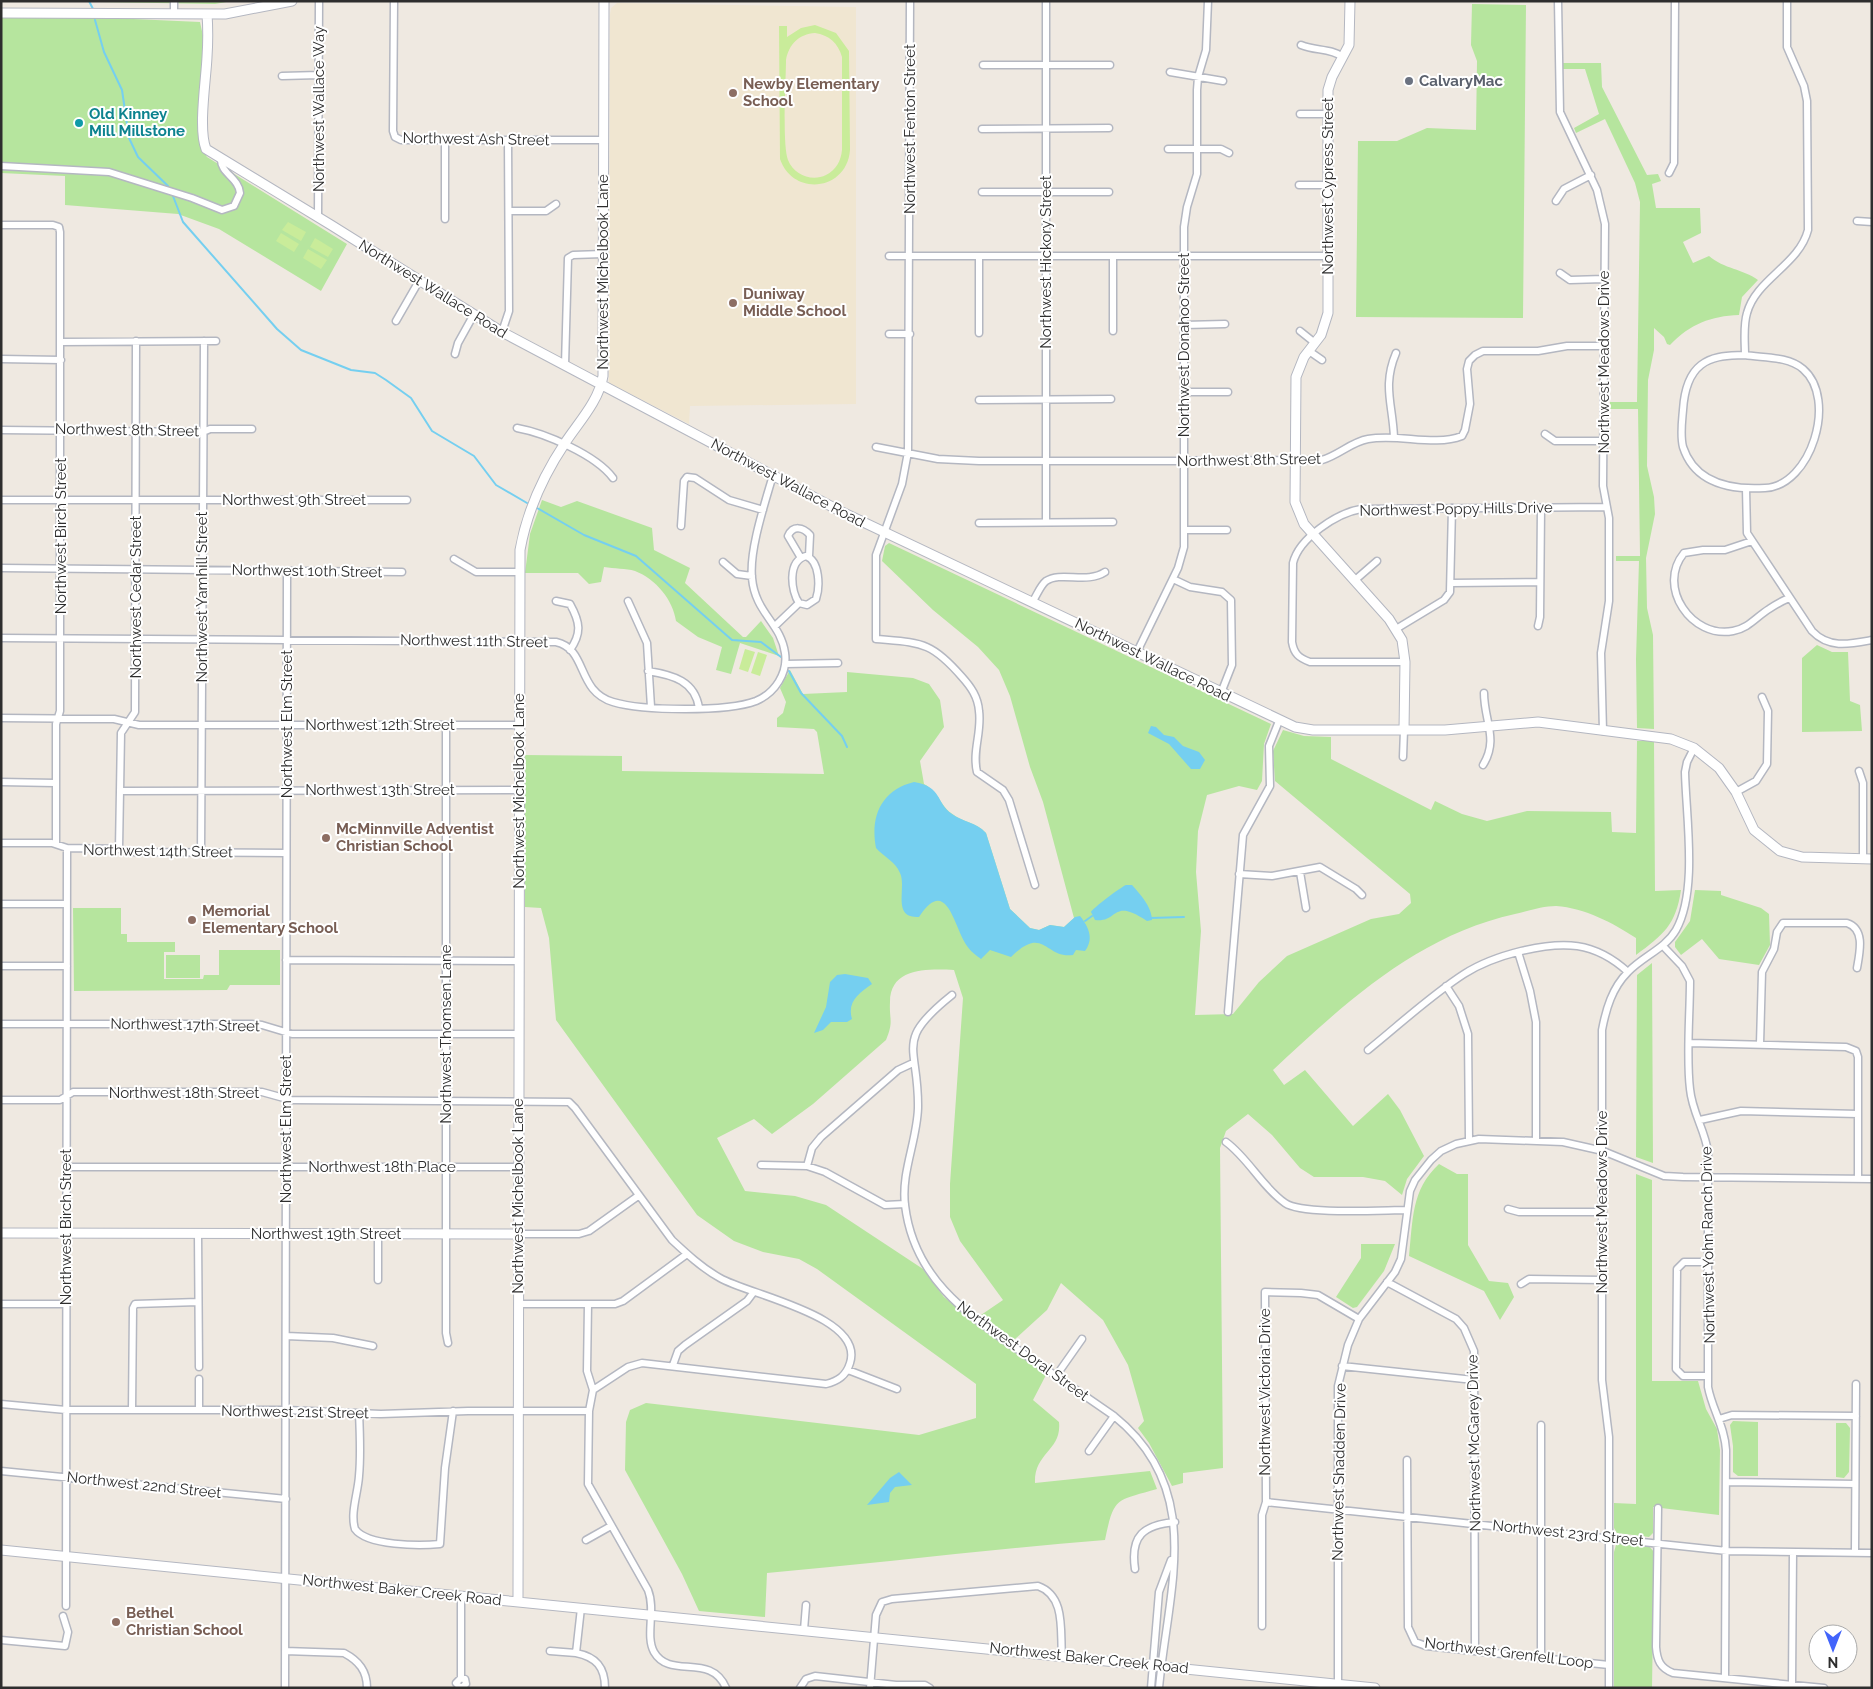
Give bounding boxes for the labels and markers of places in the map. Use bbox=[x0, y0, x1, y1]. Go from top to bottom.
place label: CalvaryMac bbox=[1419, 72, 1503, 90]
place label: Newby Elementary School bbox=[743, 75, 880, 110]
marker: CalvaryMac bbox=[1403, 75, 1415, 87]
marker: Newby Elementary School bbox=[727, 87, 739, 99]
place label: Old Kinney Mill Millstone bbox=[89, 105, 185, 140]
marker: Old Kinney Mill Millstone bbox=[73, 117, 85, 129]
place label: Duniway Middle School bbox=[743, 285, 846, 320]
marker: Duniway Middle School bbox=[727, 297, 739, 309]
place label: McMinnville Adventist Christian School bbox=[336, 820, 494, 855]
marker: McMinnville Adventist Christian School bbox=[320, 832, 332, 844]
place label: Memorial Elementary School bbox=[202, 902, 338, 937]
marker: Memorial Elementary School bbox=[186, 914, 198, 926]
place label: Bethel Christian School bbox=[126, 1604, 243, 1639]
marker: Bethel Christian School bbox=[110, 1616, 122, 1628]

